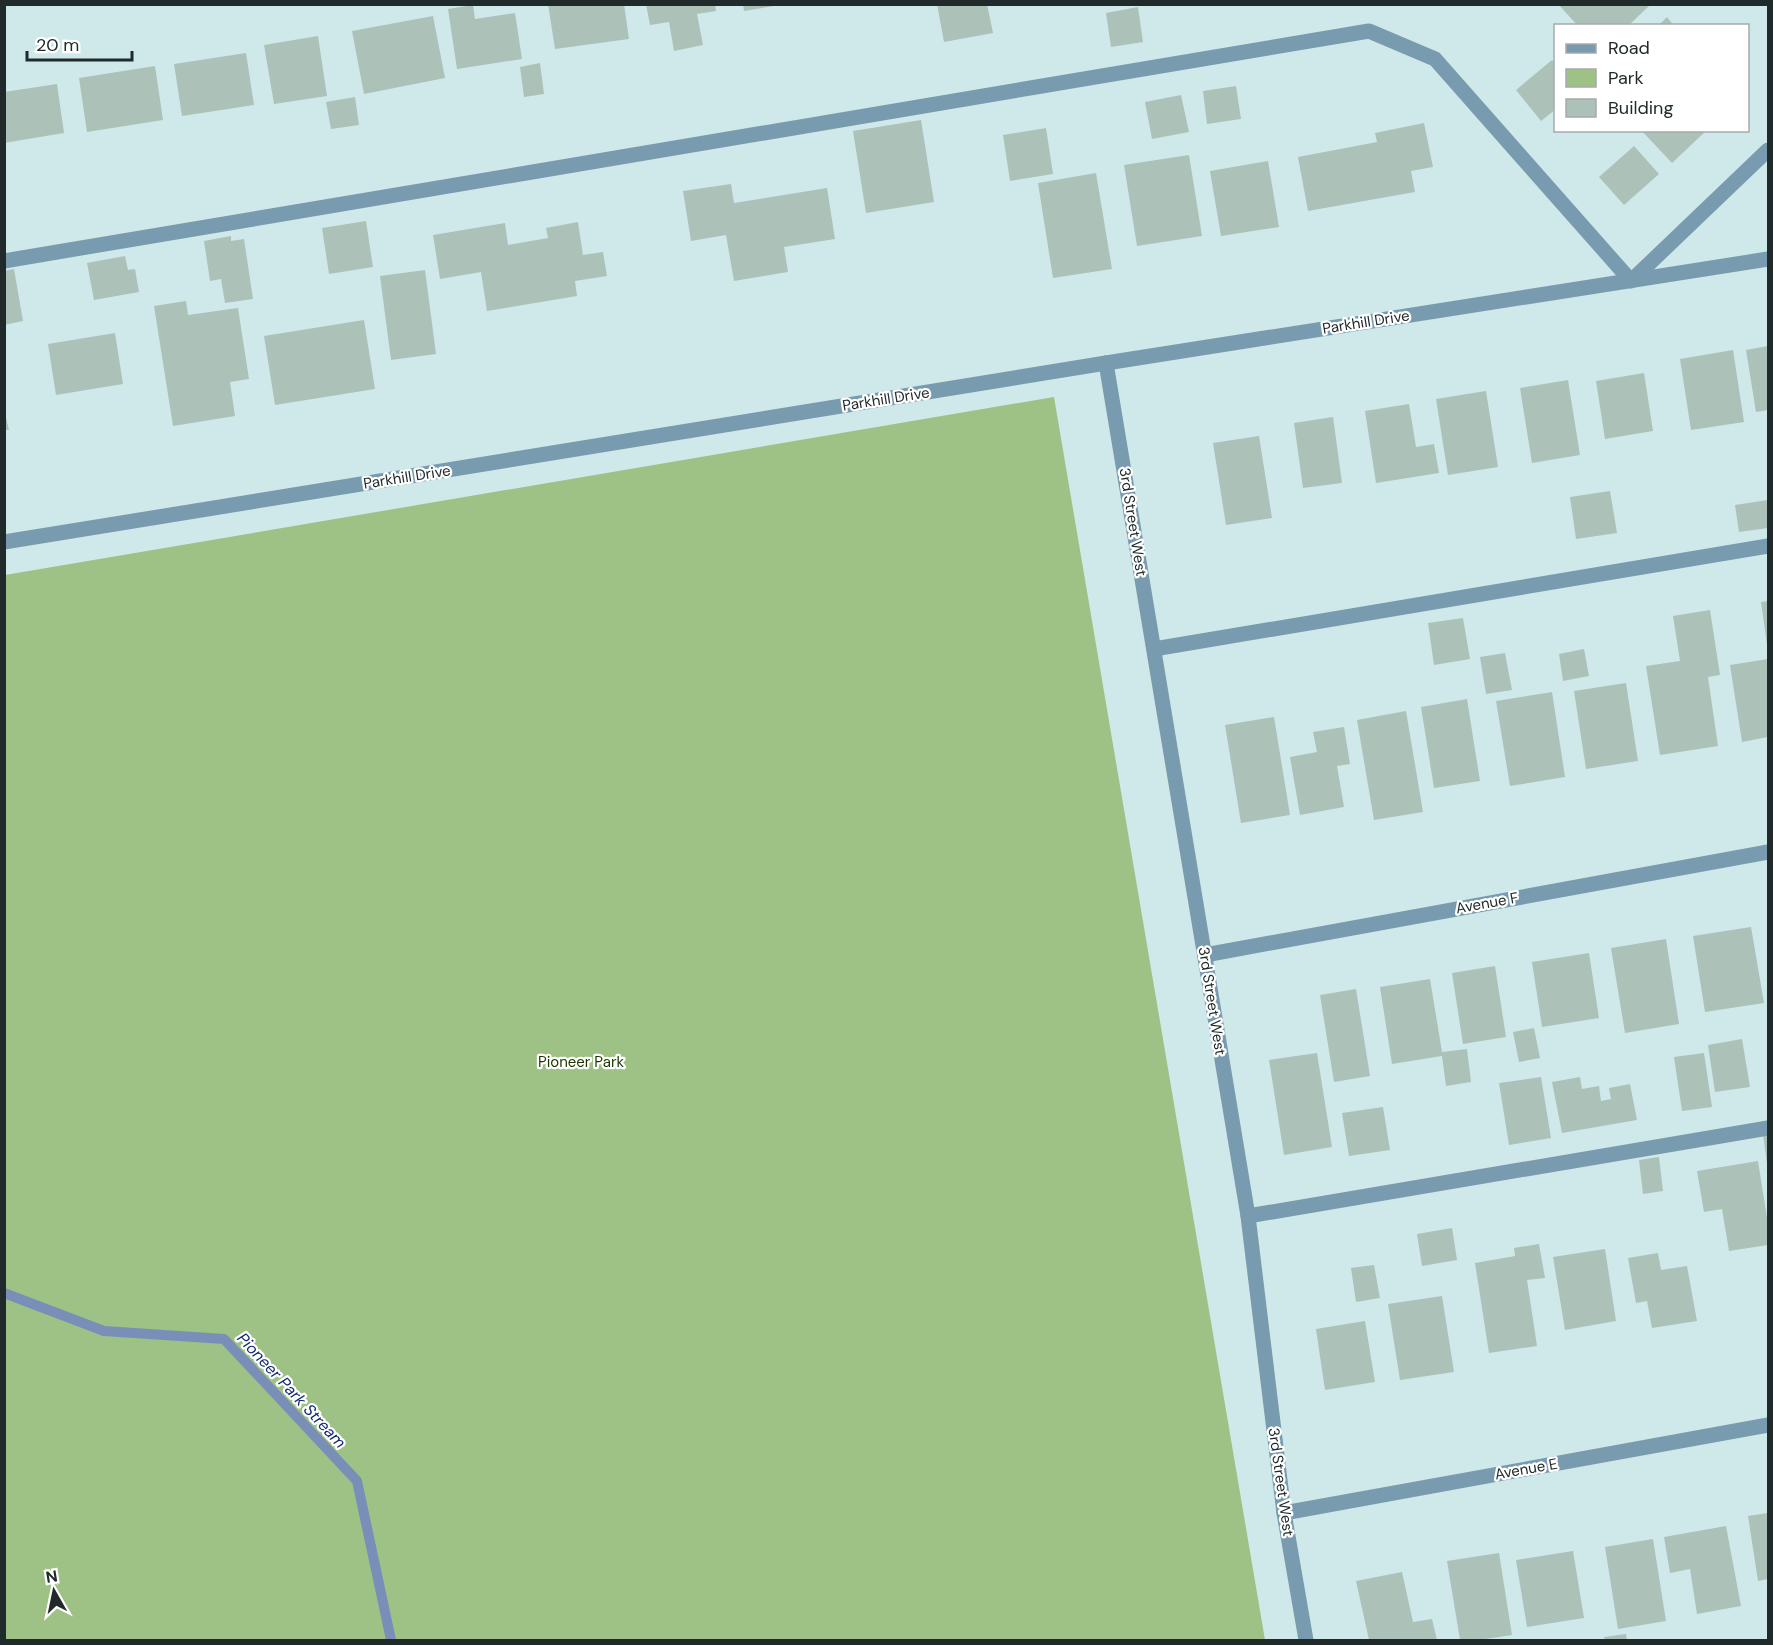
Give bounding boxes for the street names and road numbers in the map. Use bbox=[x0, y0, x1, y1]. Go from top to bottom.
street label: Parkhill Drive bbox=[1321, 305, 1411, 339]
street label: Parkhill Drive bbox=[841, 382, 931, 416]
street label: Parkhill Drive bbox=[362, 460, 452, 494]
street label: 3rd Street West bbox=[1115, 466, 1151, 578]
street label: Avenue F bbox=[1454, 888, 1520, 918]
street label: 3rd Street West bbox=[1194, 945, 1230, 1057]
street label: 3rd Street West bbox=[1263, 1426, 1299, 1538]
street label: Avenue E bbox=[1493, 1454, 1559, 1484]

